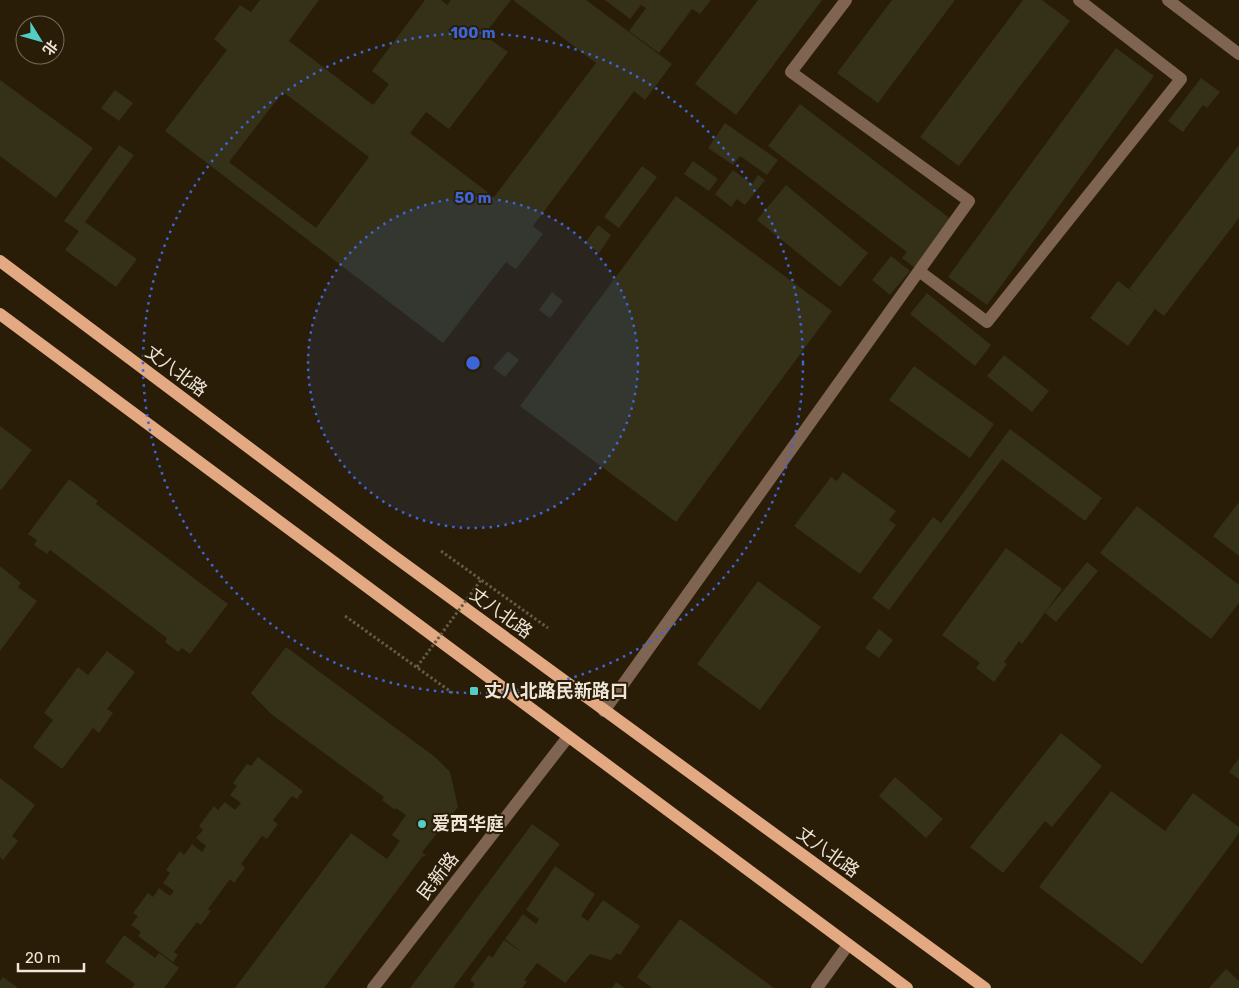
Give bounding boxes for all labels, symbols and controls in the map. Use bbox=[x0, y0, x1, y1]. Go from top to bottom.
north arrow bbox=[15, 15, 65, 65]
text: 100 m bbox=[451, 24, 495, 42]
text: 北 bbox=[39, 37, 61, 58]
text: 50 m bbox=[455, 189, 491, 207]
street label: 丈八北路 bbox=[141, 341, 211, 401]
centre of rings bbox=[464, 354, 482, 372]
street label: 丈八北路 bbox=[465, 583, 537, 643]
place label: 丈八北路民新路口 bbox=[484, 680, 628, 702]
marker: 丈八北路民新路口 bbox=[468, 685, 480, 697]
place label: 爱西华庭 bbox=[432, 813, 504, 835]
marker: 爱西华庭 bbox=[416, 818, 428, 830]
street label: 丈八北路 bbox=[792, 822, 864, 882]
street label: 民新路 bbox=[413, 848, 463, 904]
scale bar bbox=[18, 940, 84, 972]
text: 20 m bbox=[25, 949, 60, 967]

